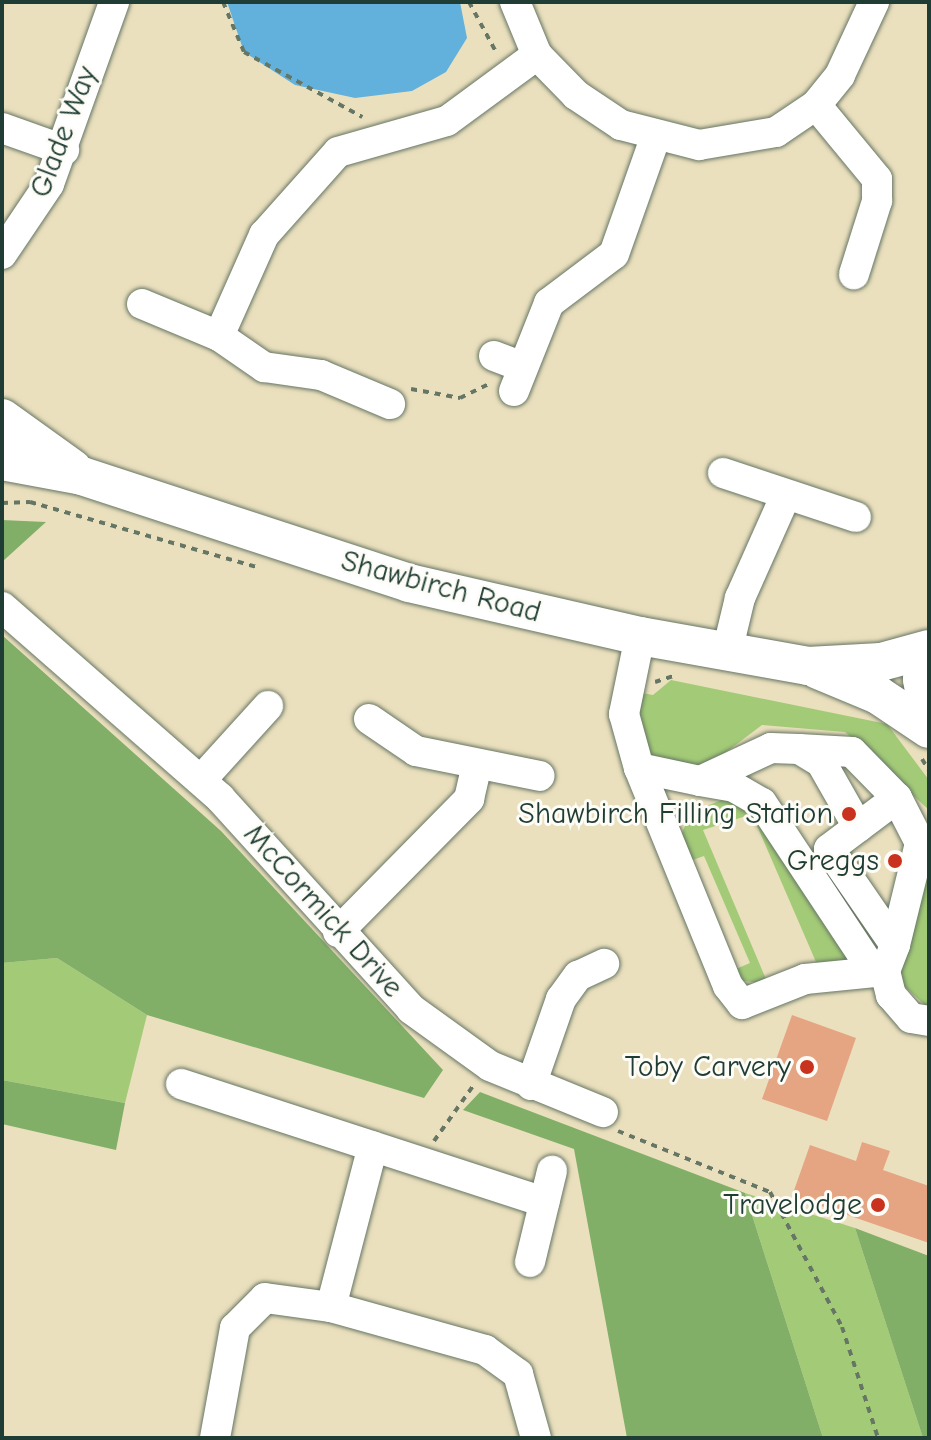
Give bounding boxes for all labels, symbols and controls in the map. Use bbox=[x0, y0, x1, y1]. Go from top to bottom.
street label: Glade Way bbox=[23, 61, 105, 203]
street label: Shawbirch Road bbox=[337, 543, 545, 631]
place label: Shawbirch Filling Station bbox=[518, 796, 833, 832]
marker: Shawbirch Filling Station bbox=[840, 805, 858, 823]
street label: McCormick Drive bbox=[236, 817, 410, 1005]
place label: Greggs bbox=[787, 843, 879, 879]
marker: Greggs bbox=[886, 852, 904, 870]
place label: Toby Carvery bbox=[625, 1049, 791, 1085]
marker: Toby Carvery bbox=[798, 1058, 816, 1076]
place label: Travelodge bbox=[723, 1187, 862, 1223]
marker: Travelodge bbox=[869, 1196, 887, 1214]

